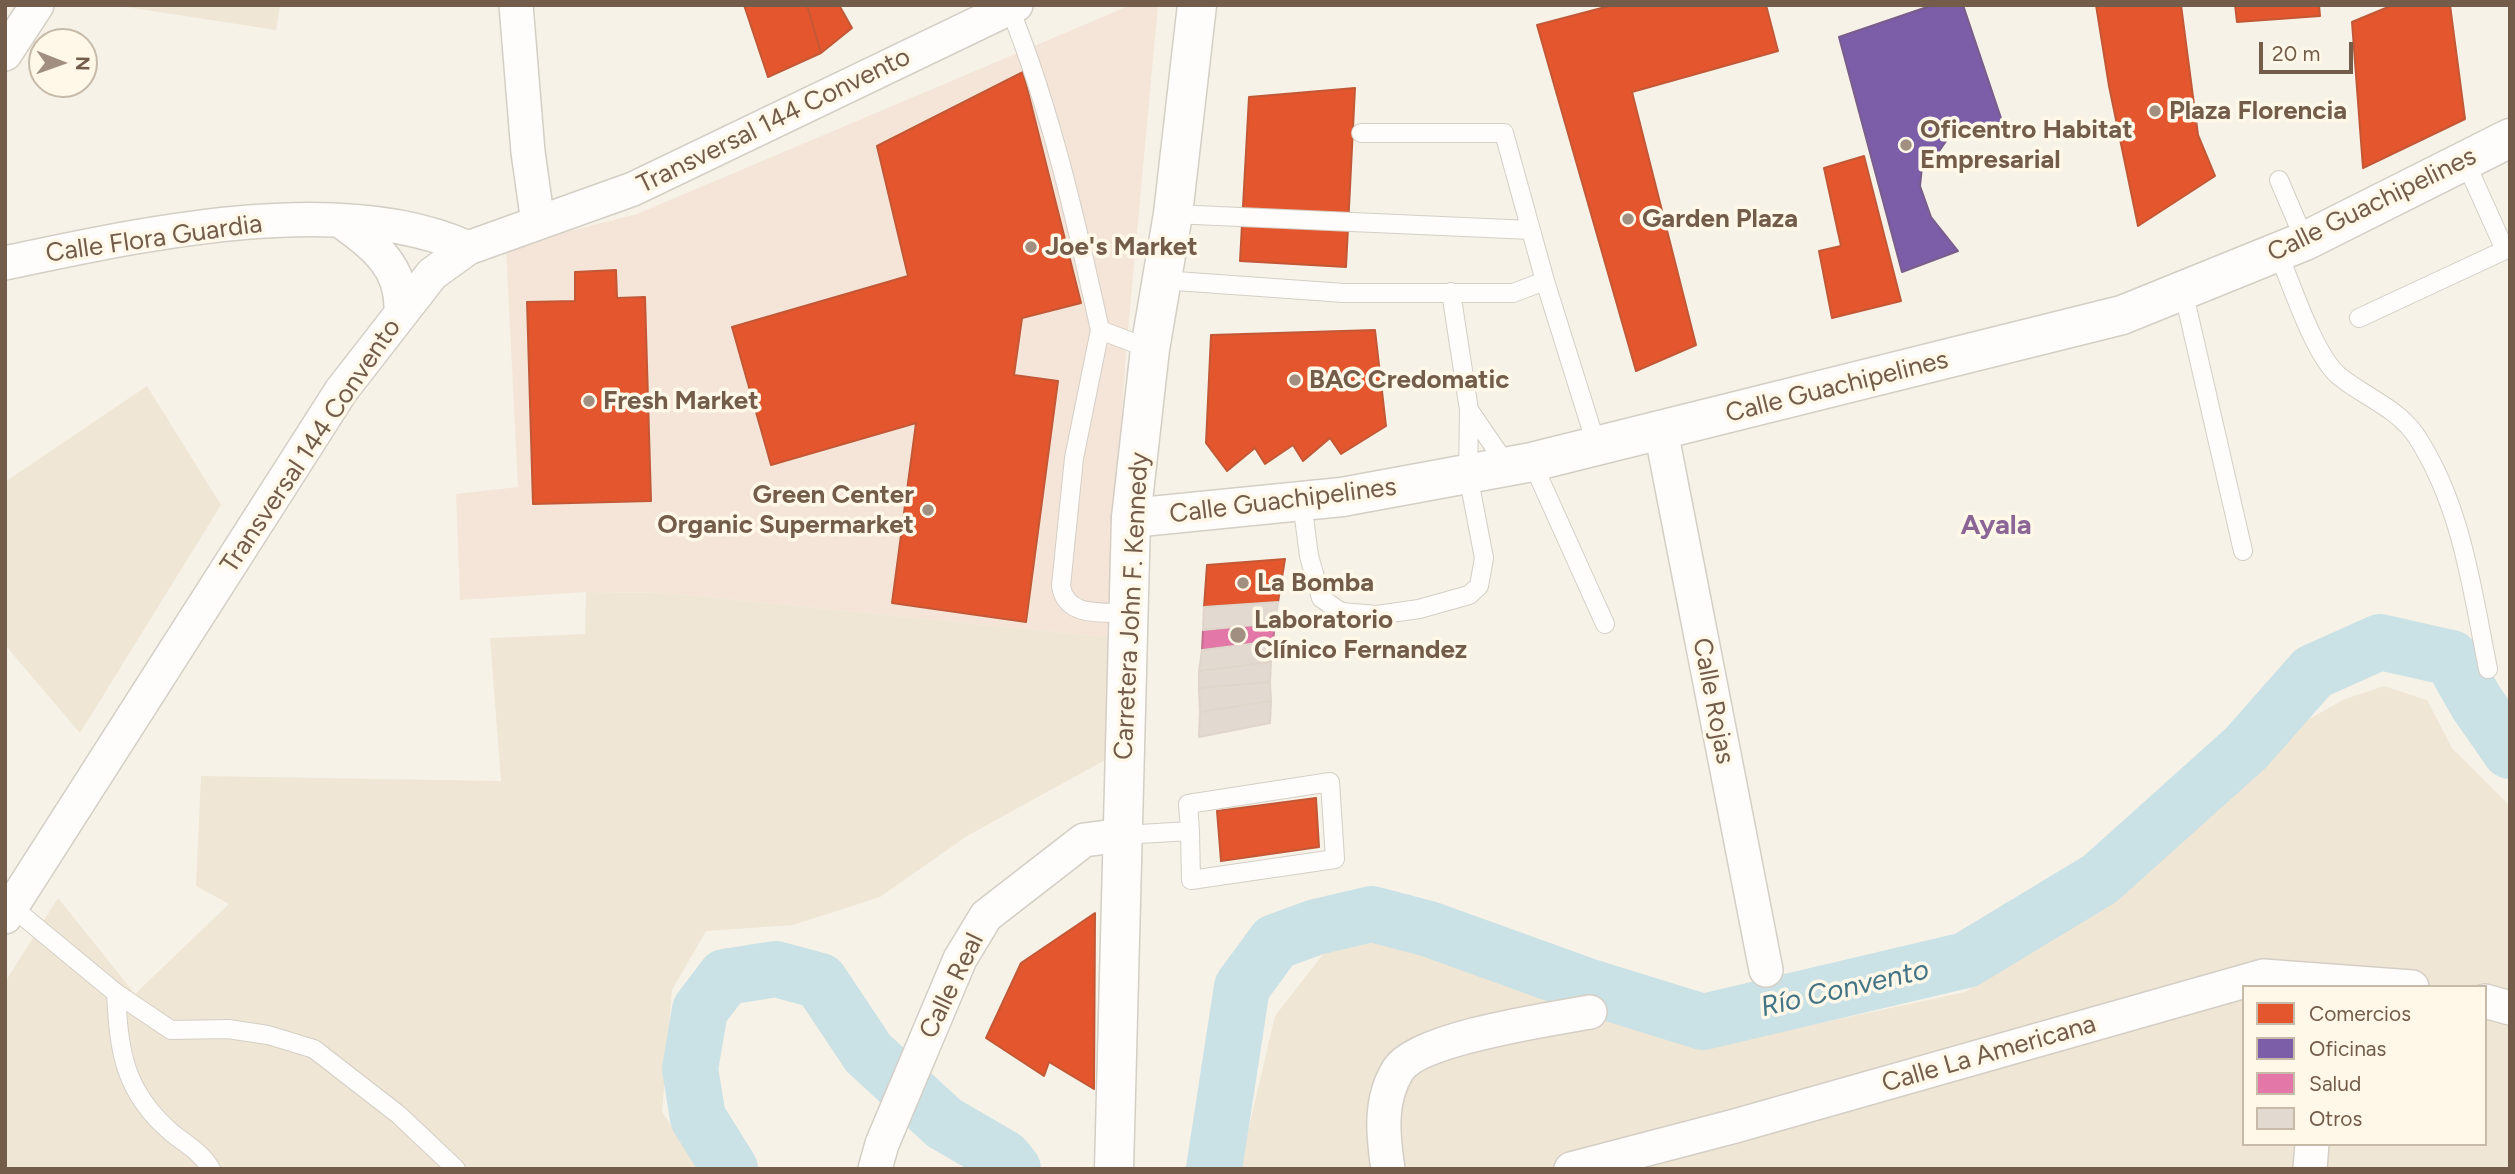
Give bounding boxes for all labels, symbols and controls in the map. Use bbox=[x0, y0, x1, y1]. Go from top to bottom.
north arrow bbox=[28, 28, 98, 98]
scale bar bbox=[2263, 28, 2358, 72]
street label: Transversal 144 Convento bbox=[632, 41, 916, 201]
text: 20 m bbox=[2272, 41, 2320, 66]
text: N bbox=[71, 56, 94, 71]
place label: Plaza Florencia bbox=[2169, 95, 2347, 127]
marker: Plaza Florencia bbox=[2147, 103, 2163, 119]
place label: Oficentro Habitat Empresarial bbox=[1920, 114, 2133, 176]
marker: Oficentro Habitat Empresarial bbox=[1898, 137, 1914, 153]
street label: Calle Guachipelines bbox=[2263, 141, 2481, 269]
place label: Garden Plaza bbox=[1642, 203, 1798, 235]
street label: Calle Flora Guardia bbox=[44, 208, 264, 270]
marker: Garden Plaza bbox=[1620, 211, 1636, 227]
place label: Joe's Market bbox=[1045, 231, 1198, 263]
marker: Joe's Market bbox=[1023, 239, 1039, 255]
street label: Transversal 144 Convento bbox=[214, 313, 408, 579]
street label: Calle Guachipelines bbox=[1722, 344, 1952, 430]
place label: BAC Credomatic bbox=[1309, 364, 1510, 396]
marker: BAC Credomatic bbox=[1287, 372, 1303, 388]
place label: Fresh Market bbox=[603, 385, 759, 417]
marker: Fresh Market bbox=[581, 393, 597, 409]
street label: Carretera John F. Kennedy bbox=[1108, 451, 1156, 761]
street label: Calle Guachipelines bbox=[1168, 472, 1398, 530]
place label: Green Center Organic Supermarket bbox=[657, 479, 914, 540]
marker: Green Center Organic Supermarket bbox=[920, 502, 936, 518]
district label: Ayala bbox=[1960, 509, 2032, 543]
place label: La Bomba bbox=[1257, 567, 1374, 599]
marker: La Bomba bbox=[1235, 575, 1251, 591]
place label: Laboratorio Clínico Fernandez bbox=[1254, 604, 1467, 666]
marker: Laboratorio Clínico Fernandez bbox=[1228, 625, 1248, 645]
street label: Calle Rojas bbox=[1685, 635, 1741, 767]
street label: Calle Real bbox=[913, 928, 991, 1044]
water label: Río Convento bbox=[1758, 953, 1932, 1025]
legend bbox=[2242, 985, 2487, 1146]
text: Comercios bbox=[2309, 1001, 2411, 1026]
street label: Calle La Americana bbox=[1878, 1009, 2100, 1099]
text: Oficinas bbox=[2309, 1036, 2386, 1061]
text: Salud bbox=[2309, 1071, 2361, 1096]
text: Otros bbox=[2309, 1106, 2362, 1131]

